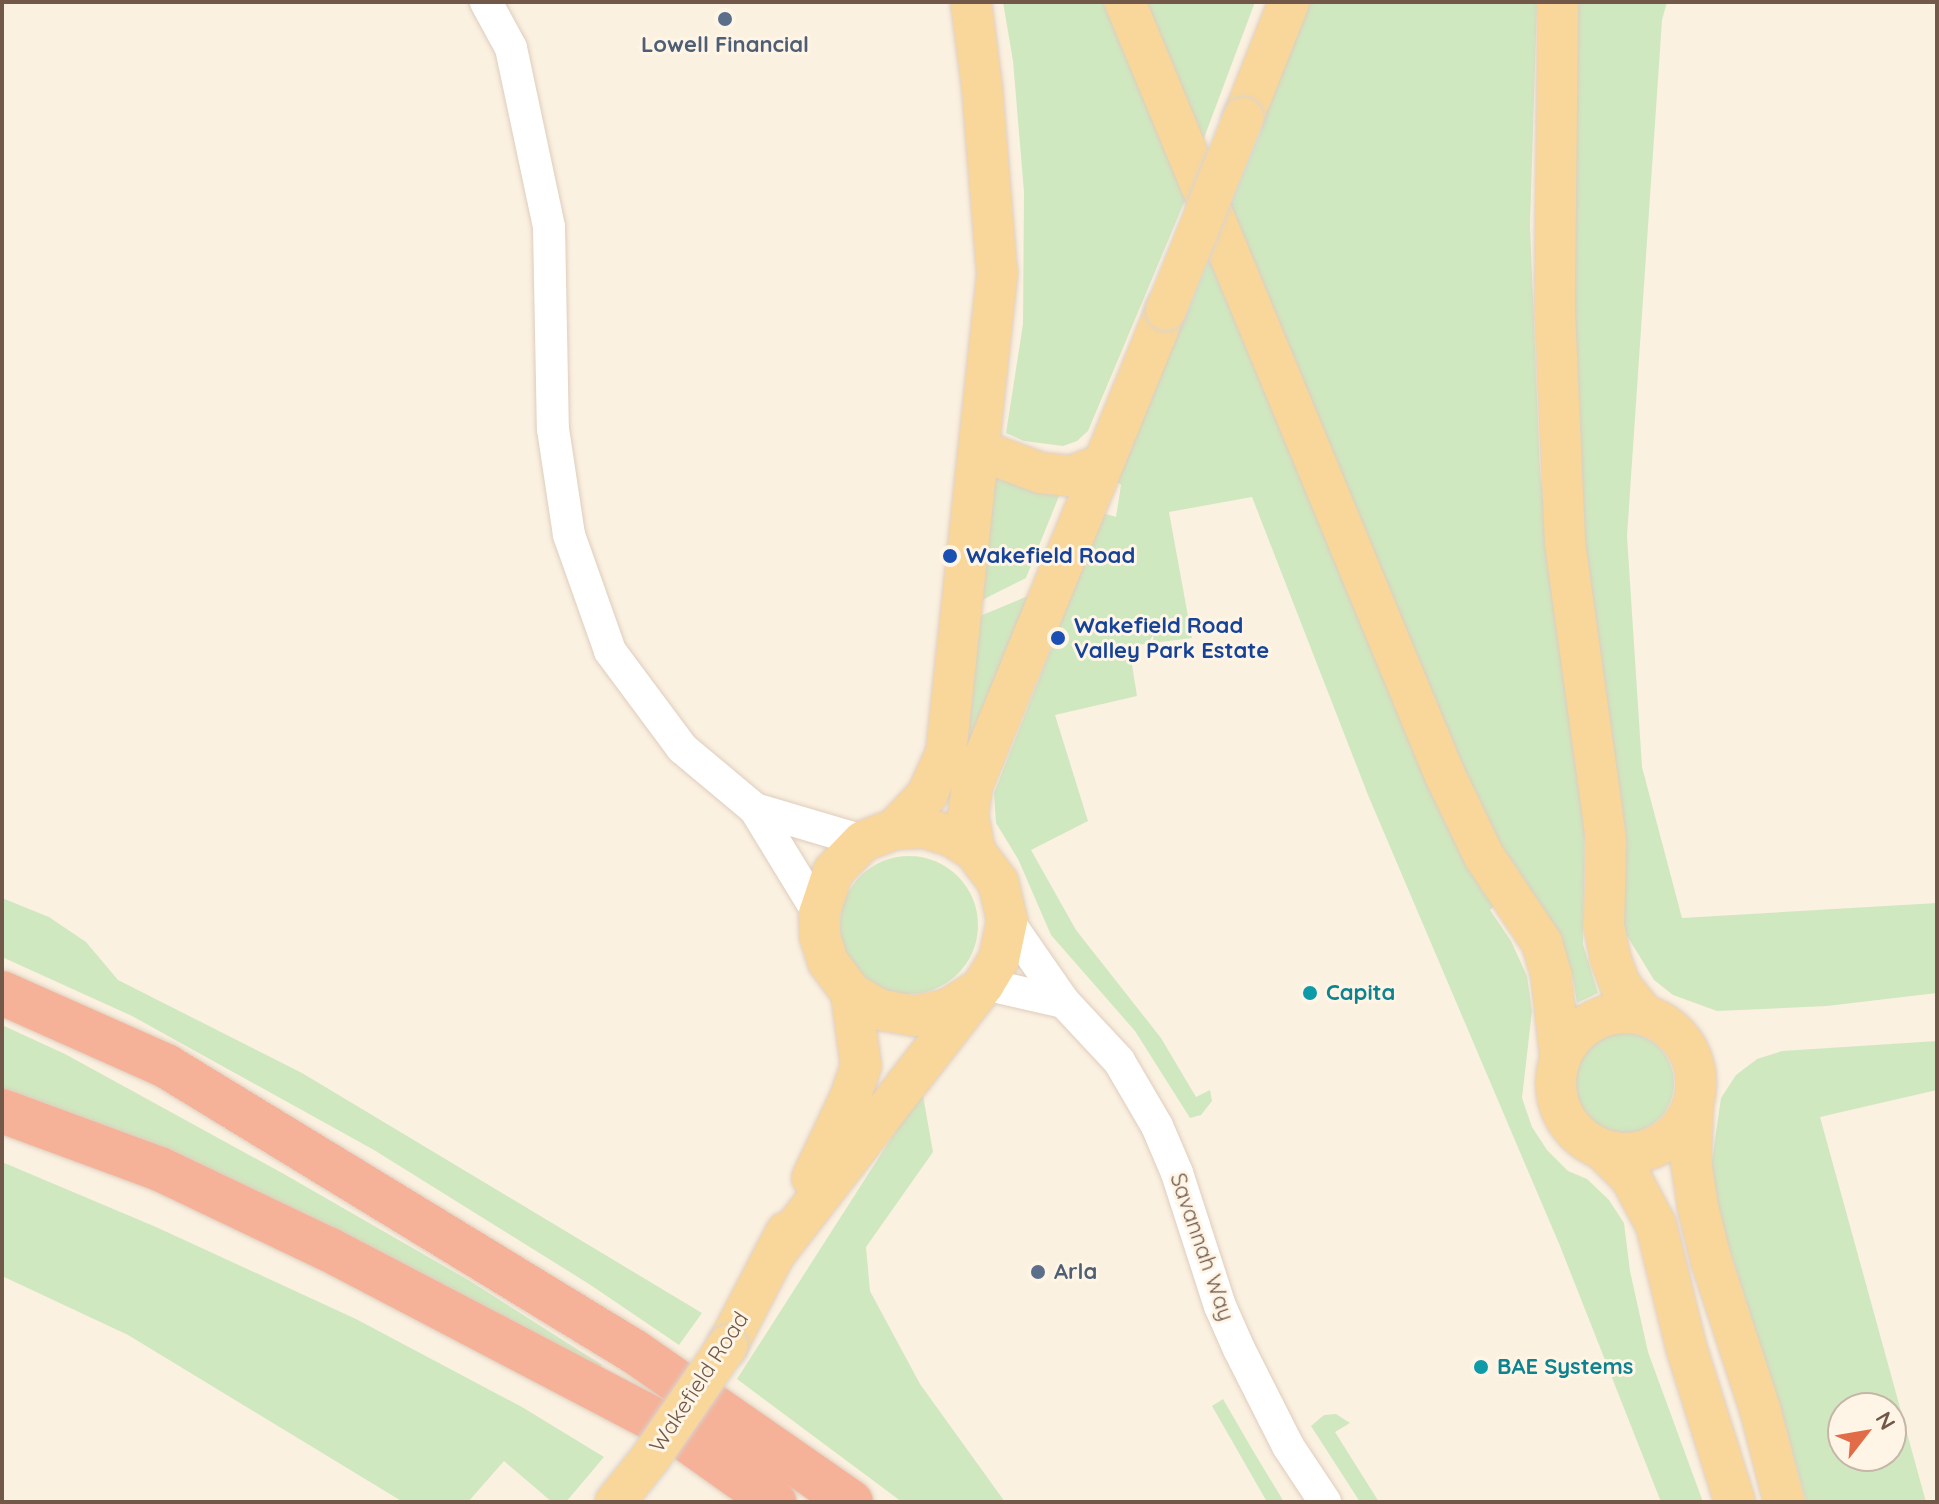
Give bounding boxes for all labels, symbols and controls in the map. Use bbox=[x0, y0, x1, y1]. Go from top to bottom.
marker: Lowell Financial bbox=[716, 10, 734, 28]
place label: Lowell Financial bbox=[641, 32, 809, 58]
place label: Wakefield Road bbox=[966, 543, 1135, 569]
marker: Wakefield Road bbox=[941, 547, 959, 565]
place label: Wakefield Road Valley Park Estate bbox=[1074, 612, 1269, 664]
marker: Wakefield Road Valley Park Estate bbox=[1049, 629, 1067, 647]
place label: Capita bbox=[1326, 980, 1395, 1006]
marker: Capita bbox=[1301, 984, 1319, 1002]
street label: Savannah Way bbox=[1164, 1170, 1240, 1324]
place label: Arla bbox=[1054, 1259, 1097, 1285]
marker: Arla bbox=[1029, 1263, 1047, 1281]
street label: Wakefield Road bbox=[644, 1307, 754, 1457]
place label: BAE Systems bbox=[1497, 1354, 1633, 1380]
marker: BAE Systems bbox=[1472, 1358, 1490, 1376]
north arrow bbox=[1827, 1392, 1907, 1472]
text: N bbox=[1870, 1407, 1902, 1435]

